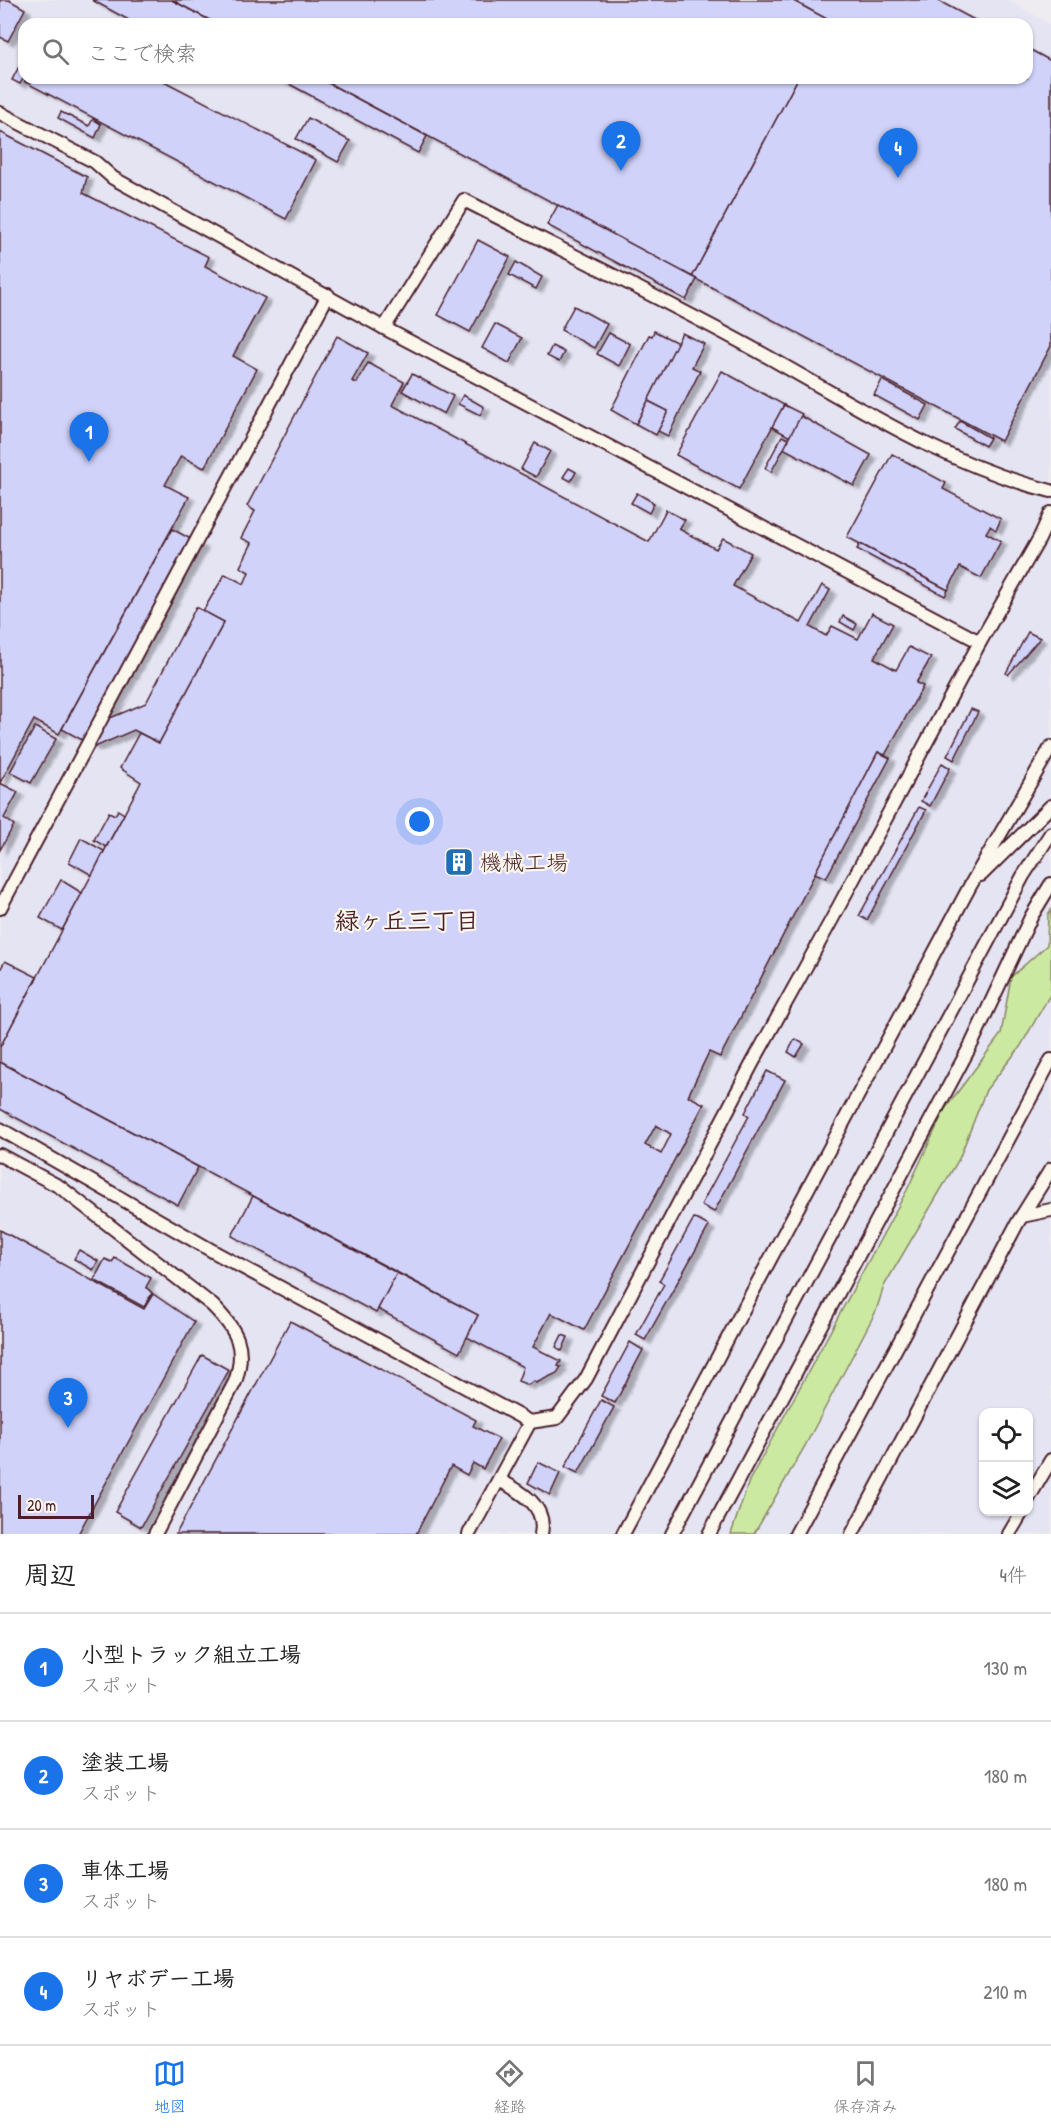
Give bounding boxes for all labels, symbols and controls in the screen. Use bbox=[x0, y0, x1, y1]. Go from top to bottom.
search box bbox=[18, 18, 1033, 84]
icon: search bbox=[39, 35, 72, 68]
text: ここで検索 bbox=[87, 38, 197, 68]
pin: 2 bbox=[602, 122, 640, 171]
pin: 4 bbox=[878, 128, 918, 178]
pin: 1 bbox=[70, 412, 109, 462]
your location bbox=[405, 807, 434, 836]
building icon: 機械工場 bbox=[443, 846, 475, 878]
place label: 機械工場 bbox=[480, 847, 568, 877]
district label: 緑ヶ丘三丁目 bbox=[335, 904, 479, 936]
pin: 3 bbox=[48, 1378, 88, 1428]
map controls bbox=[979, 1408, 1033, 1516]
button: locate bbox=[979, 1408, 1033, 1462]
button: layers bbox=[979, 1462, 1033, 1516]
scale bar bbox=[18, 1492, 94, 1520]
text: 20 m bbox=[27, 1494, 56, 1516]
text: 周辺 bbox=[24, 1557, 76, 1592]
text: 4件 bbox=[1000, 1561, 1027, 1588]
text: 小型トラック組立工場 bbox=[81, 1639, 301, 1669]
text: 1 bbox=[40, 1654, 47, 1681]
text: 130 m bbox=[984, 1654, 1027, 1681]
text: スポット bbox=[81, 1671, 161, 1698]
text: 塗装工場 bbox=[81, 1747, 169, 1777]
text: 2 bbox=[39, 1762, 48, 1789]
text: 180 m bbox=[984, 1762, 1027, 1789]
text: スポット bbox=[81, 1779, 161, 1806]
text: 車体工場 bbox=[81, 1855, 169, 1885]
text: 3 bbox=[39, 1870, 48, 1897]
text: 180 m bbox=[984, 1870, 1027, 1897]
text: スポット bbox=[81, 1887, 161, 1914]
text: リヤボデー工場 bbox=[81, 1963, 235, 1993]
text: 4 bbox=[40, 1978, 47, 2005]
text: 210 m bbox=[983, 1978, 1027, 2005]
text: スポット bbox=[81, 1995, 161, 2022]
tab: 地図 bbox=[153, 2057, 186, 2117]
tab: 経路 bbox=[493, 2057, 526, 2117]
tab: 保存済み bbox=[833, 2057, 897, 2117]

